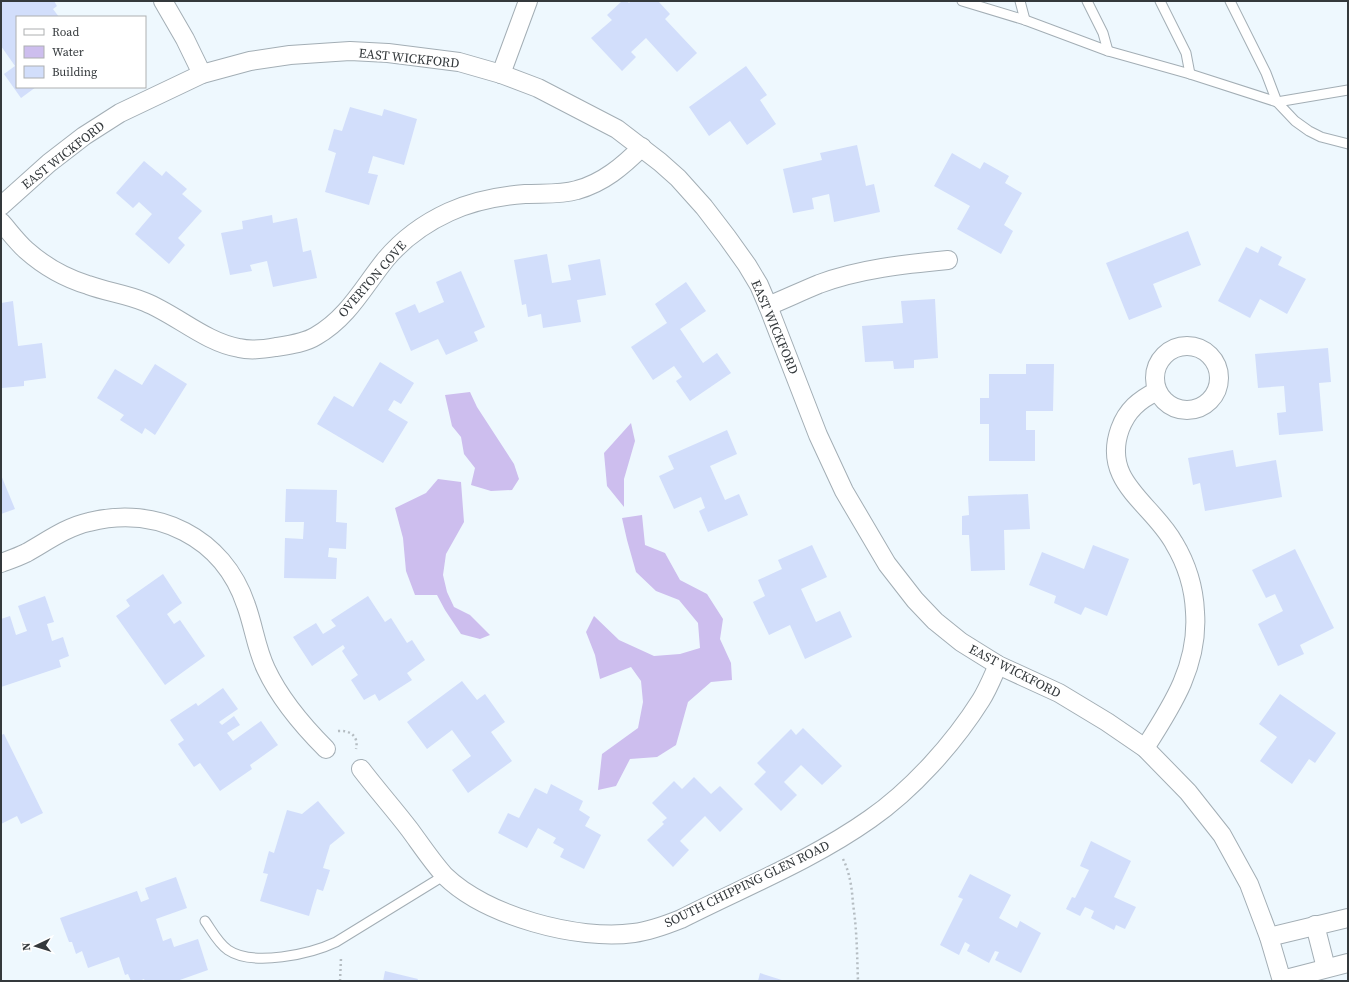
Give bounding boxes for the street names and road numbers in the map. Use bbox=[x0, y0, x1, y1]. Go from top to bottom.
street label: EAST WICKFORD bbox=[358, 44, 460, 72]
street label: EAST WICKFORD bbox=[18, 117, 108, 193]
street label: OVERTON COVE bbox=[334, 237, 410, 321]
street label: EAST WICKFORD bbox=[747, 277, 803, 377]
street label: EAST WICKFORD bbox=[966, 640, 1064, 702]
street label: SOUTH CHIPPING GLEN ROAD bbox=[662, 837, 832, 931]

